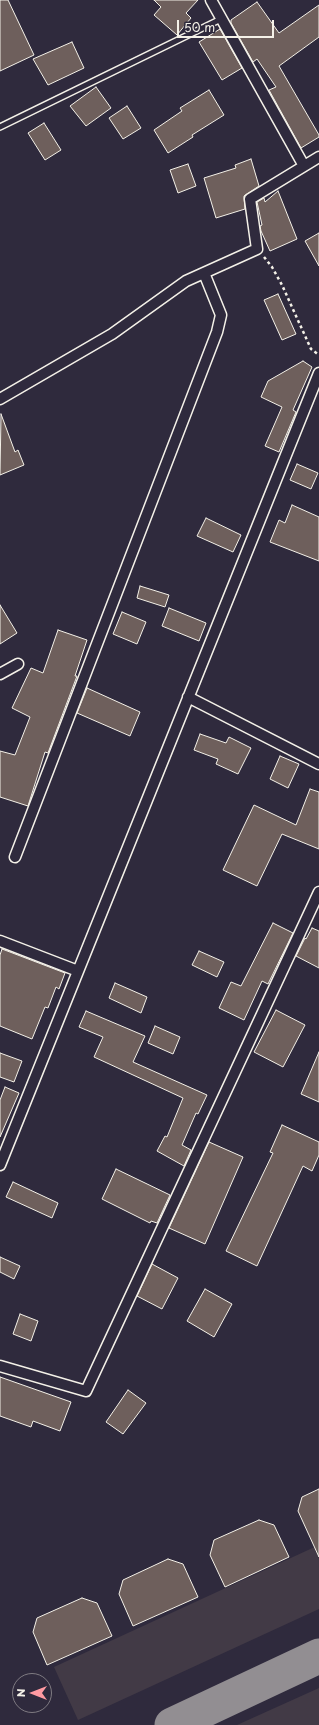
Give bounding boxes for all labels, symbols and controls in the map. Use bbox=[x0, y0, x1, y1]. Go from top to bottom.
scale bar bbox=[179, 12, 276, 38]
text: 50 m bbox=[184, 18, 215, 36]
north arrow bbox=[12, 1673, 52, 1713]
text: N bbox=[12, 1689, 29, 1697]

